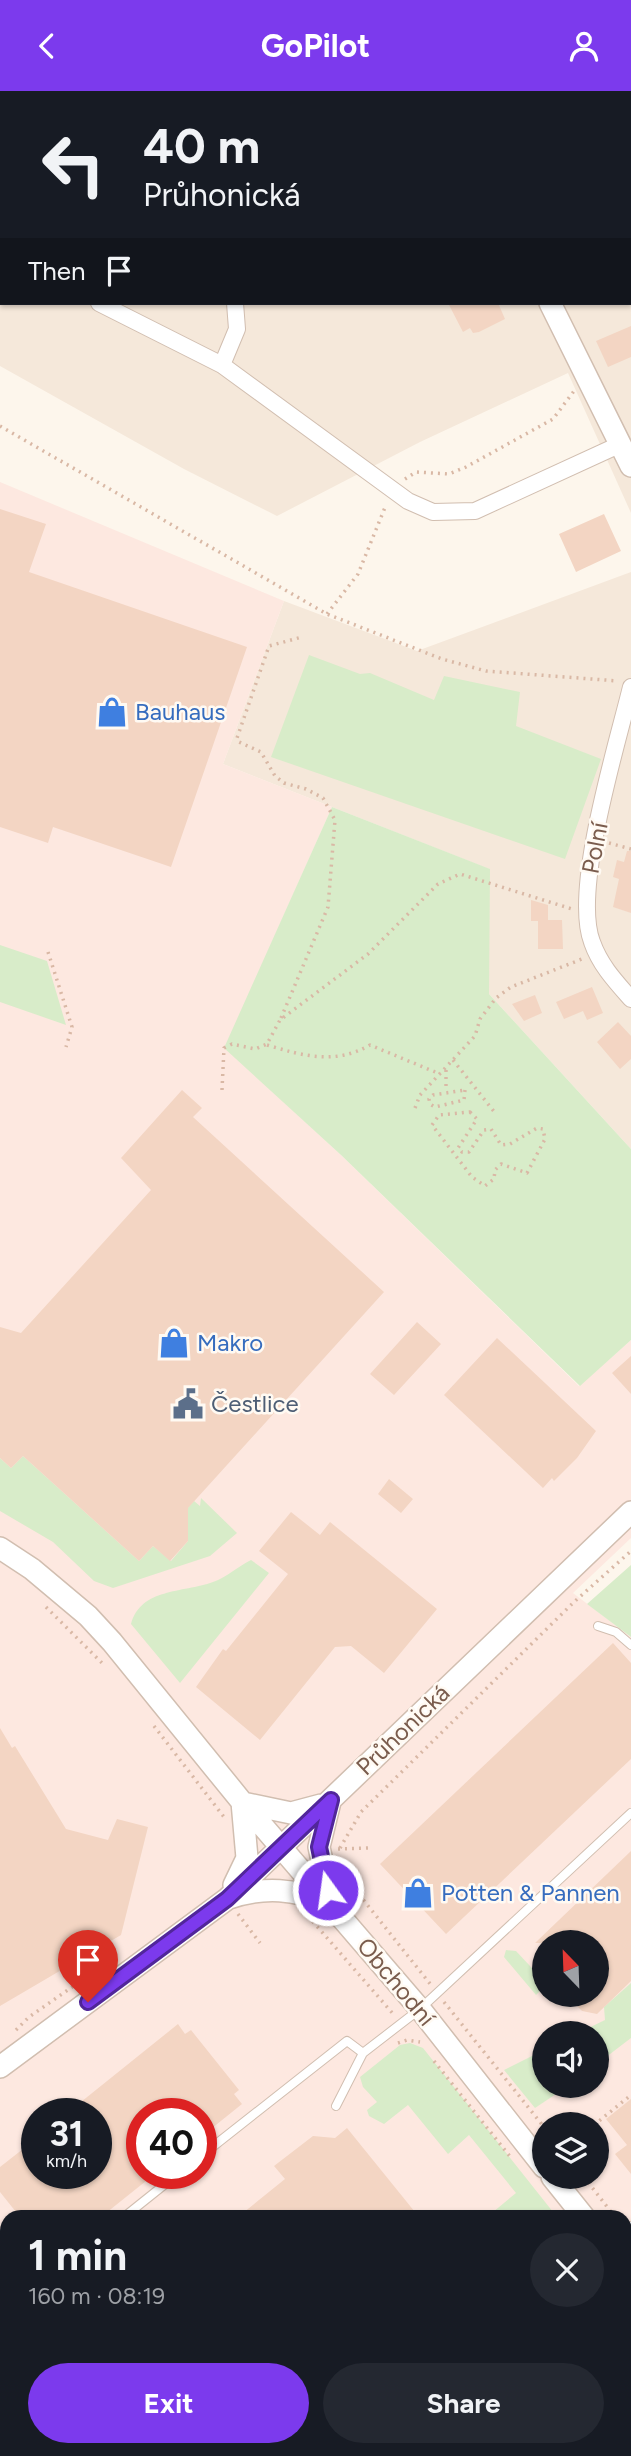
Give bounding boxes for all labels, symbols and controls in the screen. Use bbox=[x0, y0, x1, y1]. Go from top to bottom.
icon: back bbox=[28, 27, 66, 65]
text: GoPilot bbox=[261, 27, 370, 65]
icon: person bbox=[565, 27, 603, 65]
text: 40 m bbox=[143, 116, 260, 175]
icon: left bbox=[28, 119, 119, 210]
text: Průhonická bbox=[143, 176, 301, 214]
icon: arrive bbox=[100, 252, 138, 290]
text: Then bbox=[28, 255, 86, 287]
shop icon: Bauhaus bbox=[95, 695, 129, 729]
place label: Bauhaus bbox=[135, 697, 226, 726]
street label: Polní bbox=[575, 818, 614, 876]
shop icon: Makro bbox=[157, 1326, 191, 1360]
place label: Makro bbox=[197, 1328, 263, 1357]
public building icon: Čestlice bbox=[171, 1387, 205, 1421]
place label: Čestlice bbox=[211, 1389, 299, 1418]
street label: Průhonická bbox=[350, 1678, 455, 1781]
position arrow bbox=[291, 1853, 365, 1927]
shop icon: Potten & Pannen bbox=[401, 1876, 435, 1910]
place label: Potten & Pannen bbox=[441, 1878, 620, 1907]
pin bbox=[58, 1930, 118, 2002]
north arrow bbox=[532, 1930, 609, 2007]
map controls bbox=[532, 1930, 609, 2189]
street label: Obchodní bbox=[351, 1932, 442, 2033]
icon: arrive bbox=[69, 1941, 107, 1979]
button: sound bbox=[532, 2021, 609, 2098]
speed limit sign: 40 bbox=[126, 2098, 217, 2189]
button: layers bbox=[532, 2112, 609, 2189]
text: 31 bbox=[49, 2113, 84, 2155]
text: km/h bbox=[46, 2150, 87, 2172]
text: 1 min bbox=[28, 2230, 127, 2281]
button: close bbox=[530, 2233, 604, 2307]
text: 160 m · 08:19 bbox=[28, 2282, 165, 2310]
button: Exit bbox=[28, 2363, 309, 2443]
button: Share bbox=[323, 2363, 604, 2443]

